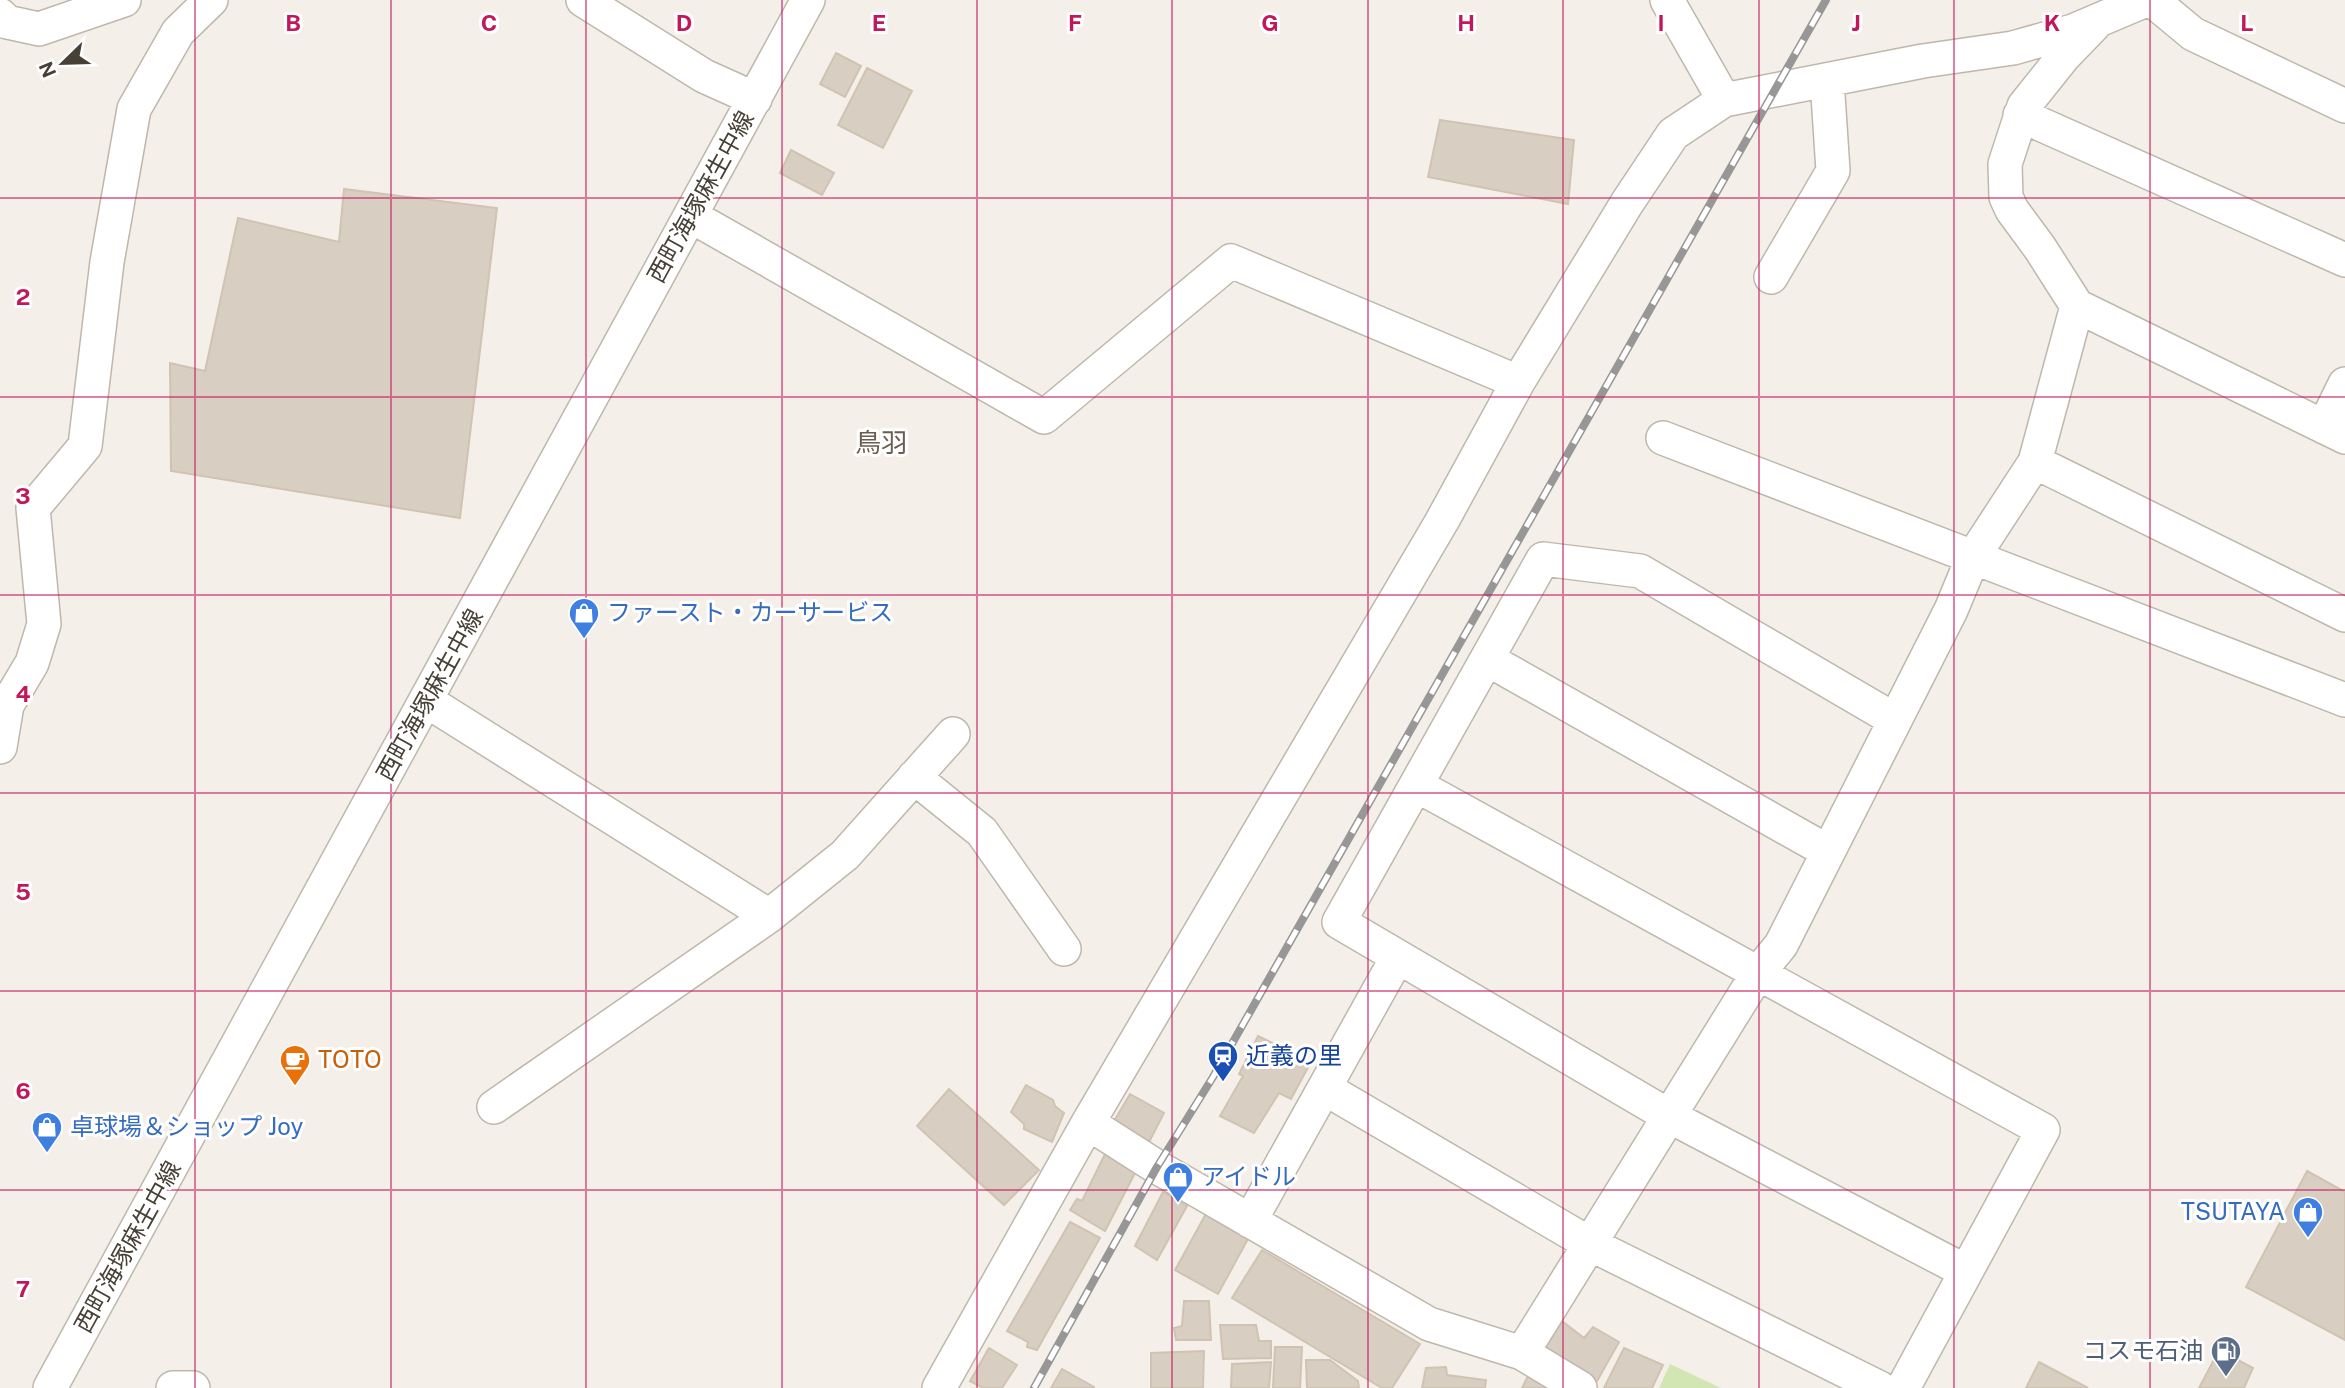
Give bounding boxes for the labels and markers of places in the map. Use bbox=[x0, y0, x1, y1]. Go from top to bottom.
shop icon: ファースト・カーサービス bbox=[567, 596, 601, 640]
place label: ファースト・カーサービス bbox=[607, 598, 893, 626]
station icon: 近義の里 bbox=[1206, 1039, 1240, 1083]
place label: 近義の里 bbox=[1246, 1041, 1342, 1069]
cafe icon: TOTO bbox=[278, 1043, 312, 1087]
place label: TOTO bbox=[318, 1045, 382, 1073]
shop icon: 卓球場＆ショップ Joy bbox=[30, 1110, 64, 1154]
place label: 卓球場＆ショップ Joy bbox=[70, 1112, 304, 1140]
shop icon: アイドル bbox=[1161, 1160, 1195, 1204]
place label: アイドル bbox=[1201, 1162, 1296, 1190]
shop icon: TSUTAYA bbox=[2291, 1195, 2325, 1239]
place label: TSUTAYA bbox=[2181, 1197, 2285, 1225]
fuel station icon: コスモ石油 bbox=[2209, 1334, 2243, 1378]
place label: コスモ石油 bbox=[2083, 1336, 2203, 1364]

